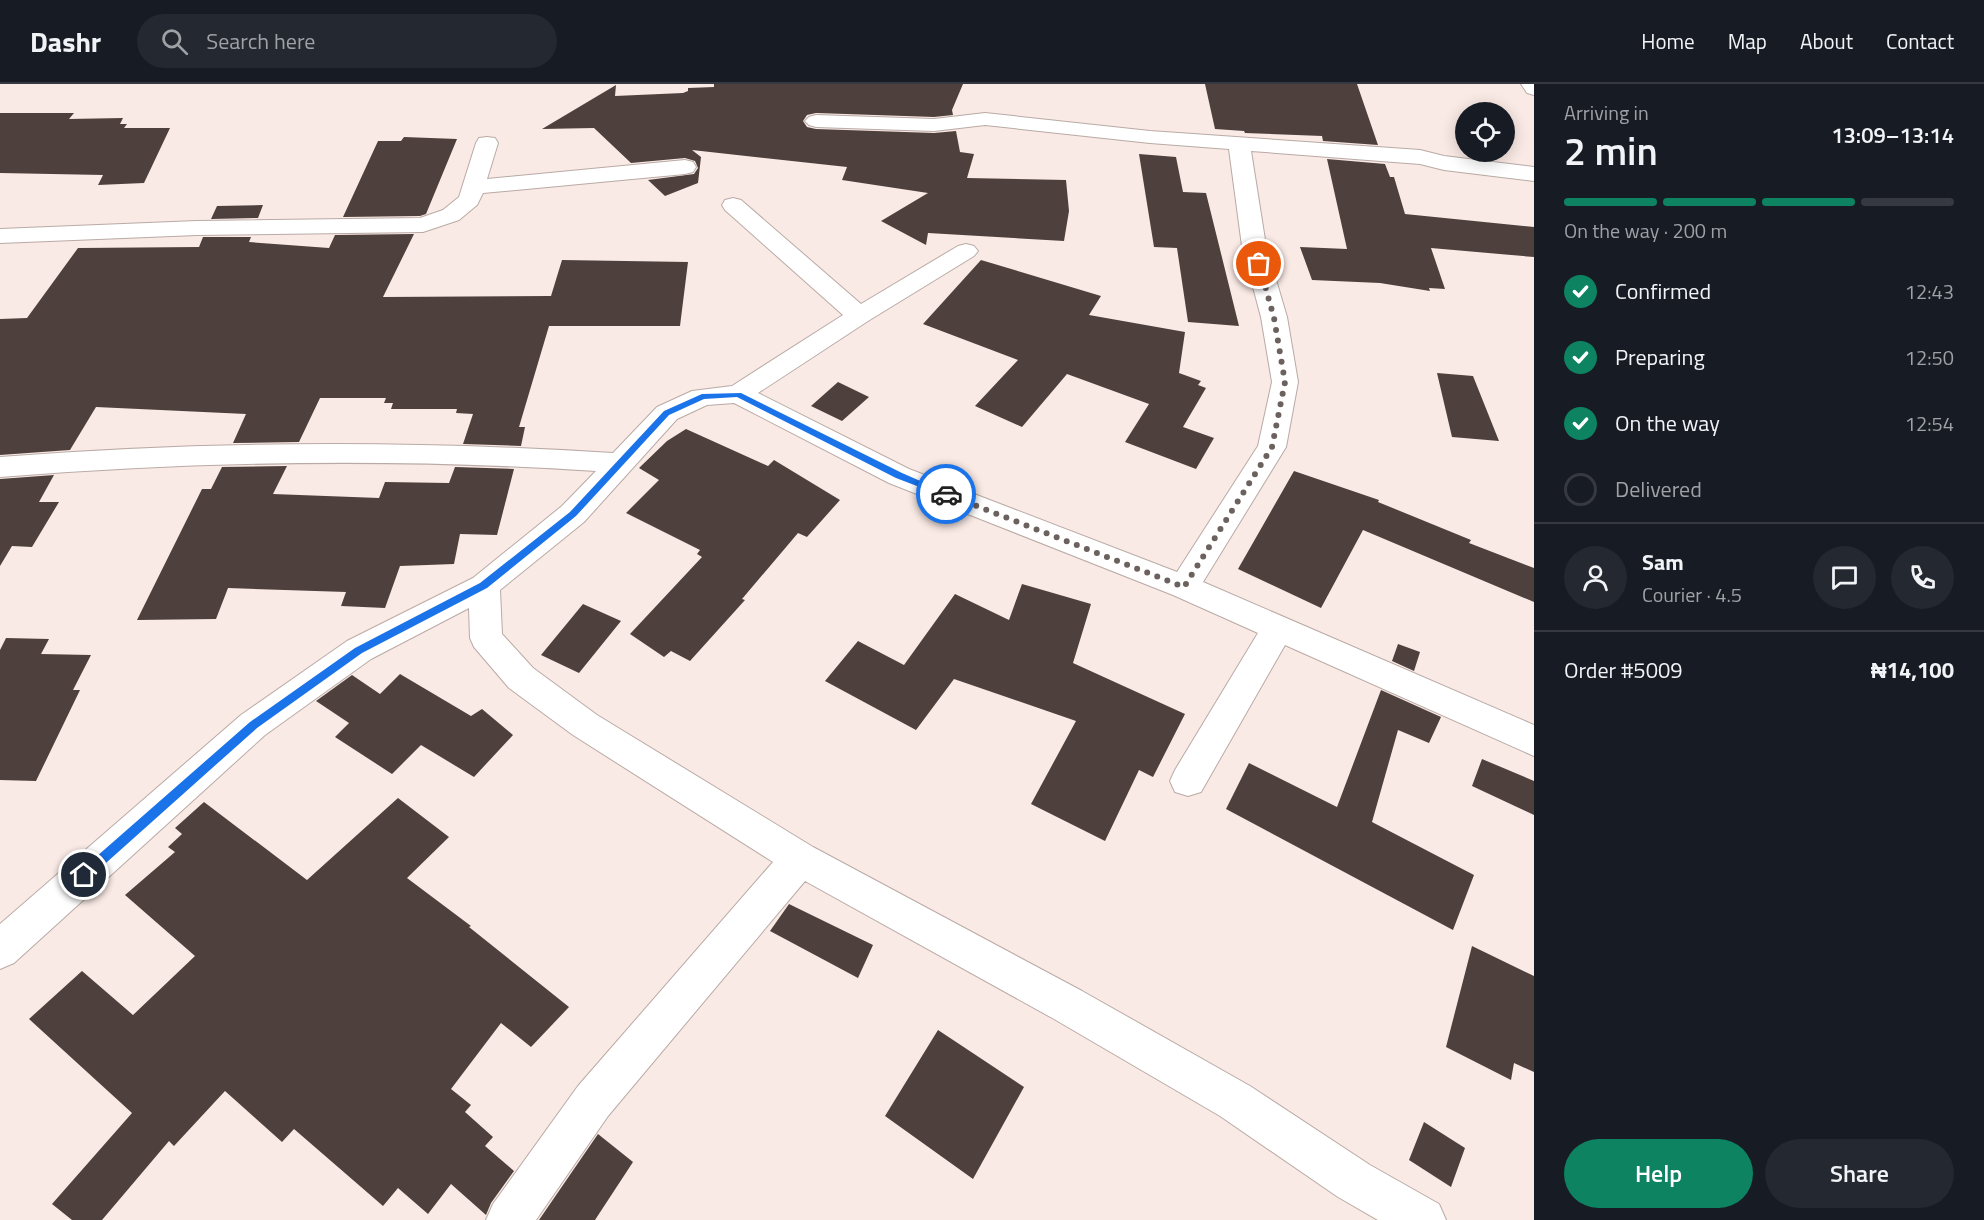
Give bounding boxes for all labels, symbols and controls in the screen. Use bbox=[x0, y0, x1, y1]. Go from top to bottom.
search box bbox=[137, 14, 557, 68]
text: Dashr bbox=[30, 20, 101, 63]
text: Search here bbox=[206, 24, 315, 58]
icon: search bbox=[158, 25, 191, 58]
text: Home bbox=[1641, 25, 1695, 57]
text: Map bbox=[1728, 25, 1767, 57]
text: About bbox=[1800, 25, 1853, 57]
text: Contact bbox=[1886, 25, 1954, 57]
text: Arriving in bbox=[1564, 97, 1649, 128]
map controls bbox=[1455, 102, 1515, 162]
button: locate bbox=[1455, 102, 1515, 162]
text: 13:09–13:14 bbox=[1831, 118, 1954, 152]
text: 2 min bbox=[1564, 121, 1658, 180]
text: On the way · 200 m bbox=[1564, 215, 1727, 246]
pin bbox=[1233, 238, 1284, 289]
icon: bag bbox=[1242, 247, 1275, 280]
text: Confirmed bbox=[1615, 274, 1711, 308]
icon: check bbox=[1564, 275, 1597, 308]
text: 12:43 bbox=[1905, 276, 1954, 307]
text: Preparing bbox=[1615, 340, 1705, 374]
icon: check bbox=[1564, 341, 1597, 374]
text: 12:50 bbox=[1905, 342, 1954, 373]
text: On the way bbox=[1615, 406, 1720, 440]
icon: check bbox=[1564, 407, 1597, 440]
text: 12:54 bbox=[1905, 408, 1954, 439]
courier bbox=[916, 464, 976, 524]
text: Delivered bbox=[1615, 472, 1702, 506]
icon: car bbox=[930, 478, 963, 511]
text: Sam bbox=[1642, 545, 1684, 579]
button: person bbox=[1564, 546, 1627, 609]
button: chat bbox=[1813, 546, 1876, 609]
button: phone bbox=[1891, 546, 1954, 609]
text: Courier · 4.5 bbox=[1642, 579, 1742, 610]
text: Order #5009 bbox=[1564, 653, 1683, 687]
text: ₦14,100 bbox=[1871, 653, 1954, 687]
pin bbox=[58, 849, 109, 900]
icon: home bbox=[67, 858, 100, 891]
button: Help bbox=[1564, 1139, 1753, 1208]
button: Share bbox=[1765, 1139, 1954, 1208]

